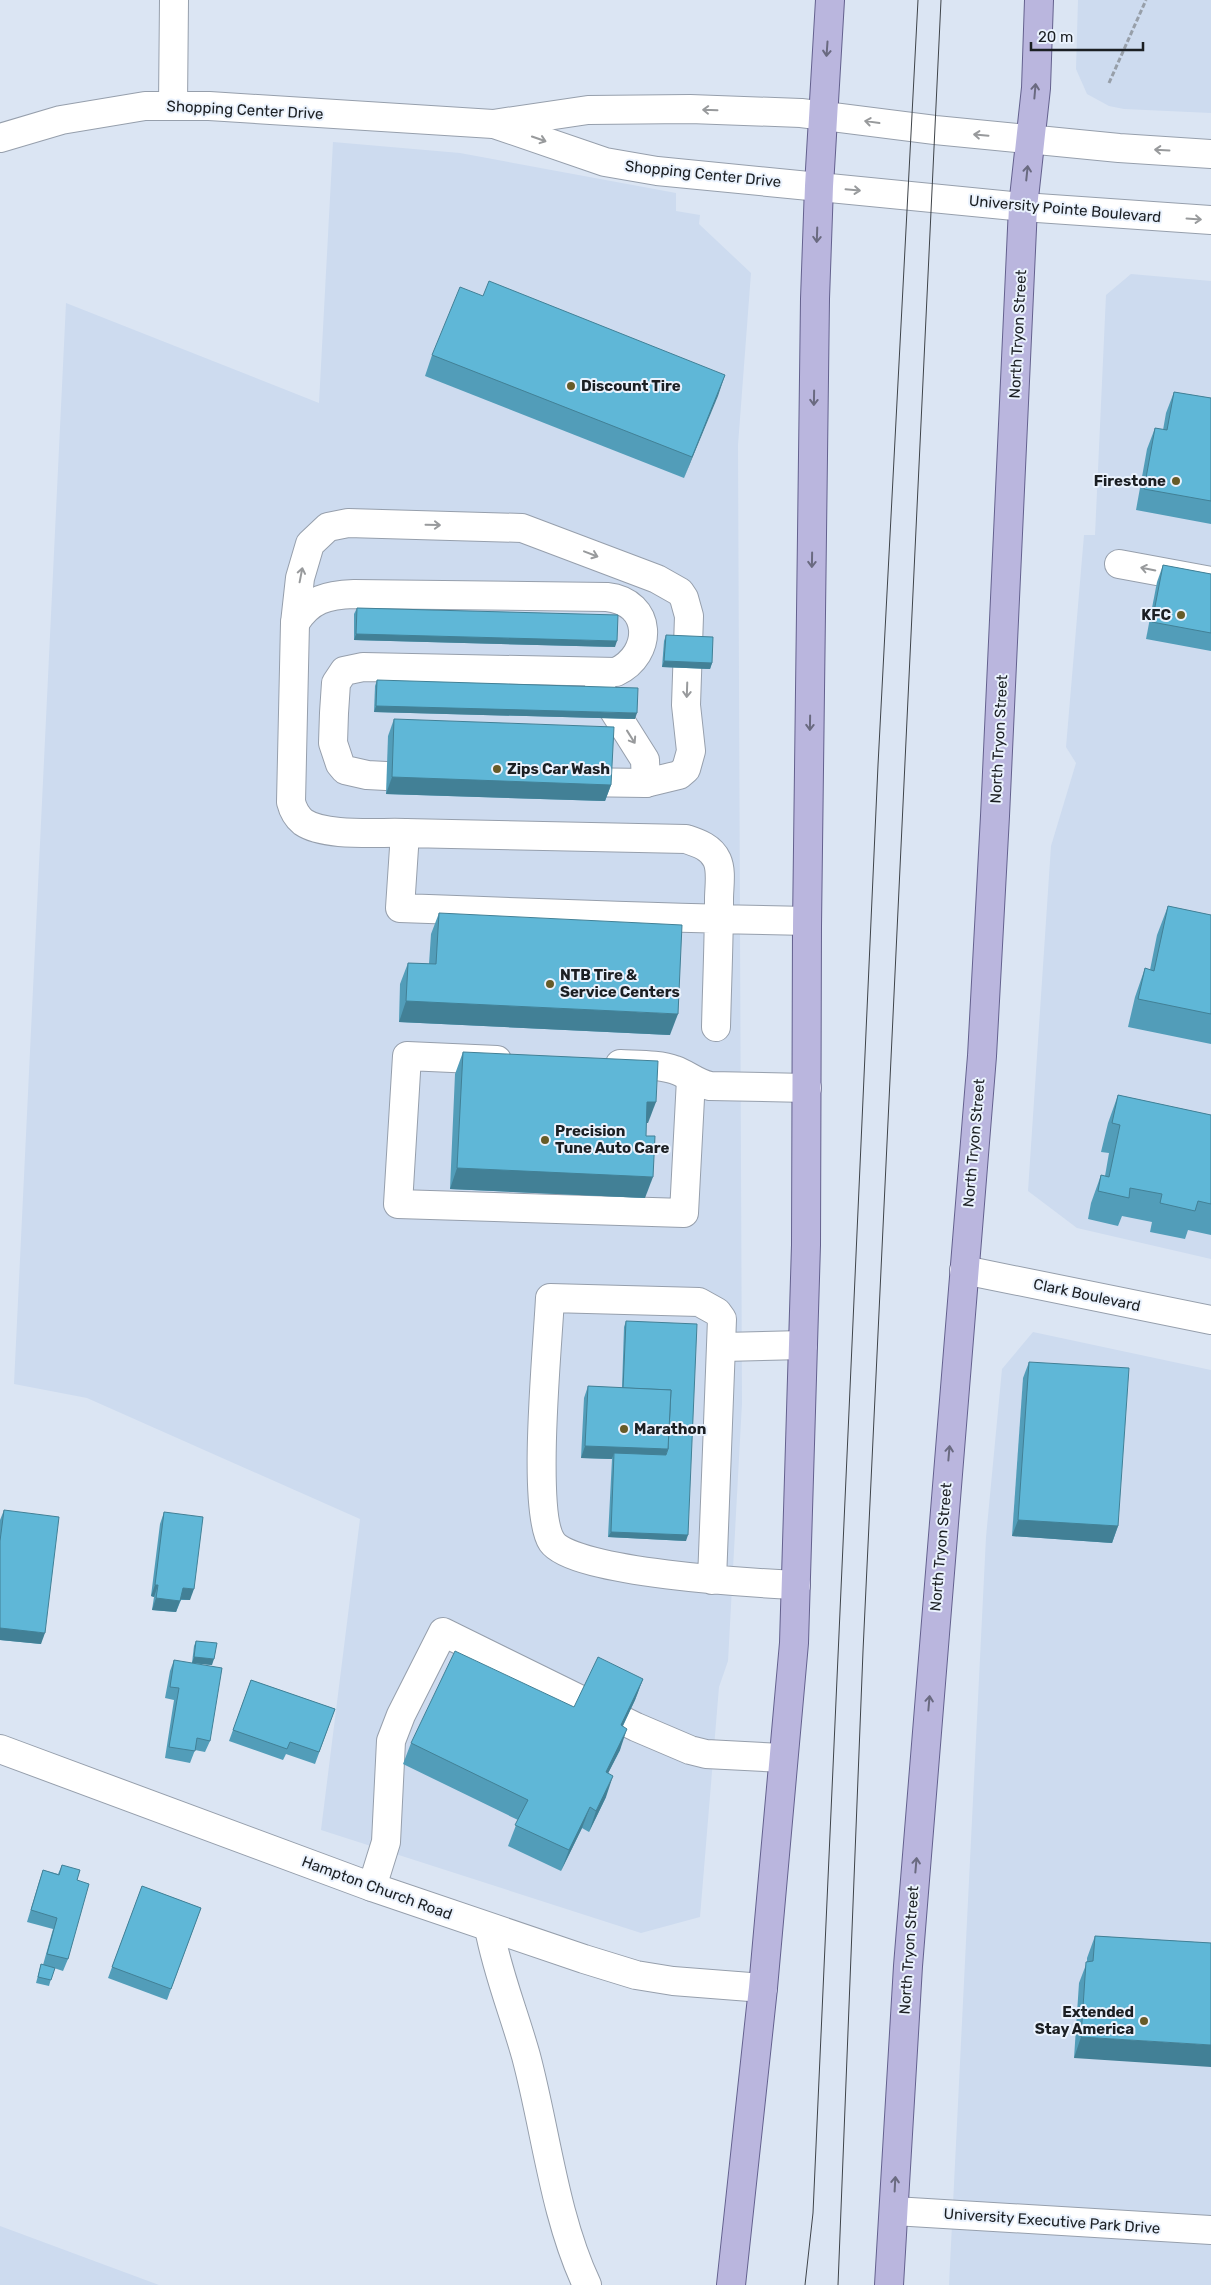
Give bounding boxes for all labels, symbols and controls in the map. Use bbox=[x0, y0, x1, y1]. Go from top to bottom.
scale bar bbox=[1031, 20, 1144, 52]
text: 20 m bbox=[1038, 28, 1073, 46]
one-way arrow bbox=[823, 40, 832, 56]
one-way arrow bbox=[1030, 83, 1040, 99]
street label: Shopping Center Drive bbox=[166, 97, 324, 123]
one-way arrow bbox=[702, 105, 718, 114]
one-way arrow bbox=[864, 116, 880, 126]
one-way arrow bbox=[974, 130, 990, 139]
one-way arrow bbox=[531, 135, 546, 144]
one-way arrow bbox=[1155, 145, 1171, 154]
street label: Shopping Center Drive bbox=[624, 157, 782, 191]
one-way arrow bbox=[1022, 165, 1031, 181]
one-way arrow bbox=[845, 185, 861, 194]
street label: University Pointe Boulevard bbox=[968, 192, 1162, 226]
one-way arrow bbox=[1186, 214, 1202, 224]
one-way arrow bbox=[813, 227, 822, 243]
street label: North Tryon Street bbox=[1006, 269, 1030, 399]
place label: Discount Tire bbox=[581, 377, 681, 395]
marker: Discount Tire bbox=[565, 380, 577, 392]
one-way arrow bbox=[809, 389, 819, 405]
place label: Firestone bbox=[1094, 472, 1166, 490]
marker: Firestone bbox=[1170, 475, 1182, 487]
one-way arrow bbox=[424, 520, 441, 530]
one-way arrow bbox=[583, 550, 598, 559]
one-way arrow bbox=[807, 552, 817, 568]
one-way arrow bbox=[1140, 564, 1156, 574]
one-way arrow bbox=[297, 567, 307, 583]
place label: KFC bbox=[1141, 606, 1171, 624]
marker: KFC bbox=[1175, 609, 1187, 621]
street label: North Tryon Street bbox=[987, 674, 1011, 804]
one-way arrow bbox=[682, 682, 692, 698]
one-way arrow bbox=[805, 714, 815, 730]
one-way arrow bbox=[626, 730, 636, 744]
place label: Zips Car Wash bbox=[507, 760, 610, 778]
marker: Zips Car Wash bbox=[491, 763, 503, 775]
place label: NTB Tire & Service Centers bbox=[560, 966, 680, 1001]
marker: NTB Tire & Service Centers bbox=[544, 978, 556, 990]
street label: North Tryon Street bbox=[959, 1078, 989, 1208]
place label: Precision Tune Auto Care bbox=[555, 1122, 669, 1157]
marker: Precision Tune Auto Care bbox=[539, 1134, 551, 1146]
street label: Clark Boulevard bbox=[1032, 1275, 1142, 1315]
place label: Marathon bbox=[634, 1420, 706, 1438]
marker: Marathon bbox=[618, 1423, 630, 1435]
one-way arrow bbox=[944, 1446, 954, 1462]
street label: North Tryon Street bbox=[926, 1482, 956, 1612]
one-way arrow bbox=[924, 1695, 933, 1711]
street label: Hampton Church Road bbox=[299, 1852, 455, 1924]
one-way arrow bbox=[911, 1857, 920, 1873]
street label: North Tryon Street bbox=[896, 1885, 922, 2015]
place label: Extended Stay America bbox=[1035, 2003, 1134, 2038]
marker: Extended Stay America bbox=[1138, 2015, 1150, 2027]
one-way arrow bbox=[890, 2176, 900, 2192]
street label: University Executive Park Drive bbox=[943, 2204, 1161, 2238]

